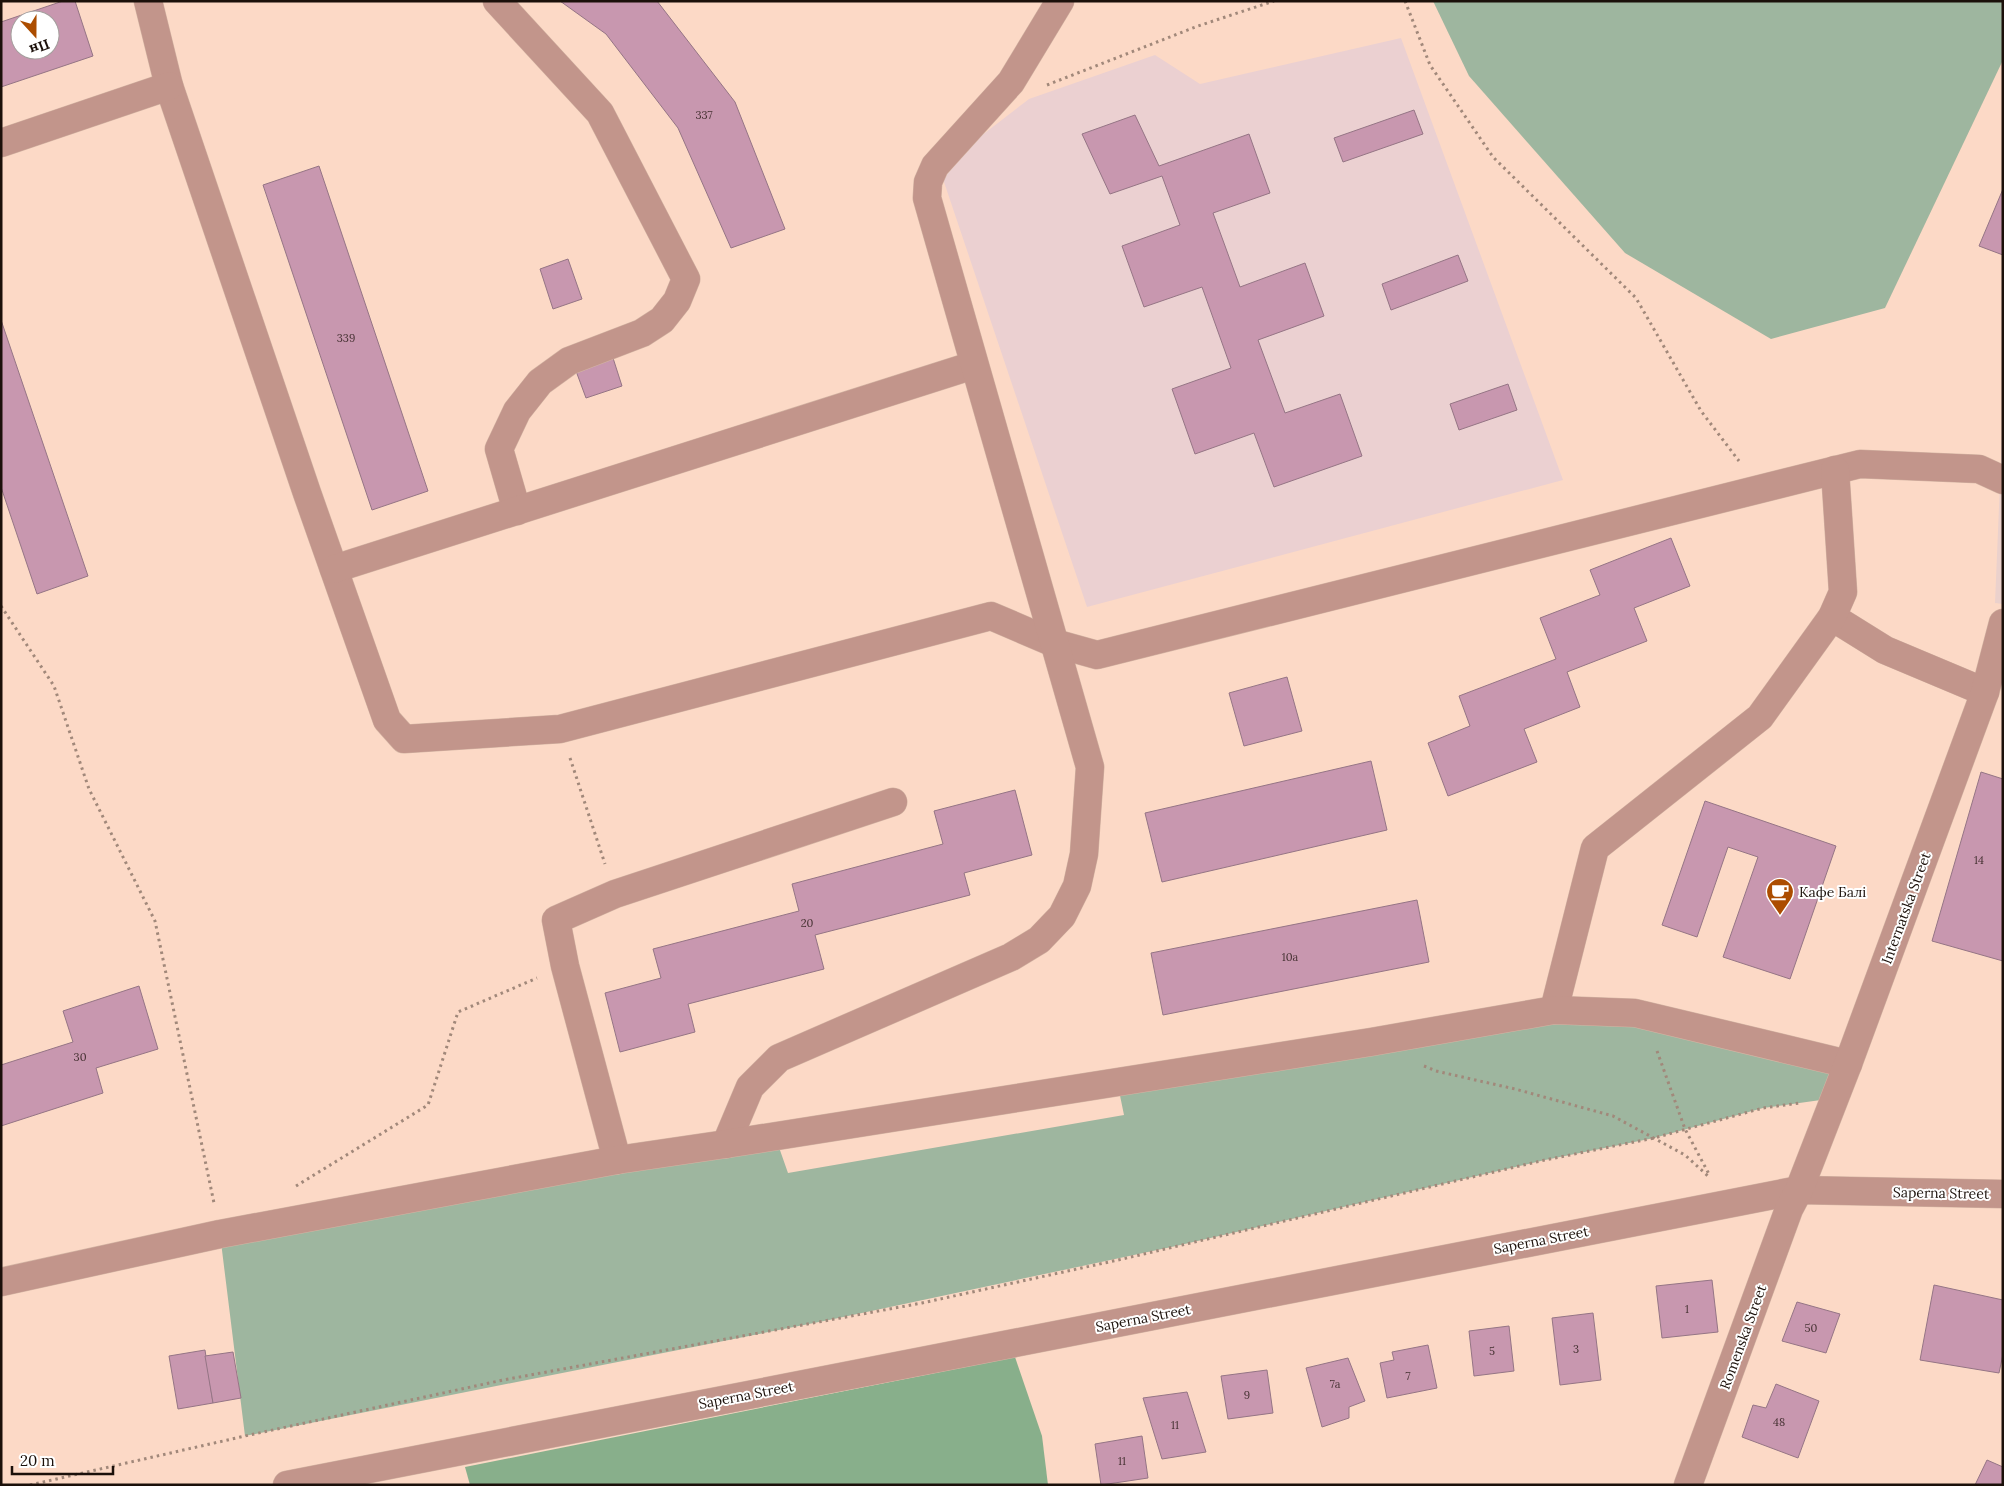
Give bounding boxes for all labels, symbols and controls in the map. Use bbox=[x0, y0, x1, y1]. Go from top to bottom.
north arrow bbox=[10, 10, 60, 60]
text: Пн bbox=[27, 35, 52, 59]
house number: 337 bbox=[695, 108, 713, 122]
house number: 339 bbox=[337, 331, 355, 345]
street label: Internatska Street bbox=[1877, 849, 1935, 966]
house number: 14 bbox=[1974, 853, 1984, 867]
cafe icon: Кафе Балі bbox=[1765, 877, 1795, 916]
place label: Кафе Балі bbox=[1799, 883, 1866, 901]
house number: 20 bbox=[801, 916, 814, 930]
house number: 10а bbox=[1282, 950, 1299, 964]
house number: 30 bbox=[74, 1050, 87, 1064]
street label: Saperna Street bbox=[1893, 1183, 1990, 1203]
street label: Saperna Street bbox=[1492, 1222, 1591, 1258]
street label: Romenska Street bbox=[1716, 1282, 1770, 1392]
street label: Saperna Street bbox=[1094, 1300, 1193, 1336]
house number: 1 bbox=[1685, 1302, 1689, 1316]
house number: 50 bbox=[1805, 1321, 1818, 1335]
house number: 3 bbox=[1573, 1342, 1579, 1356]
house number: 5 bbox=[1489, 1344, 1495, 1358]
house number: 7 bbox=[1405, 1369, 1411, 1383]
street label: Saperna Street bbox=[697, 1377, 796, 1413]
house number: 7а bbox=[1330, 1377, 1341, 1391]
house number: 9 bbox=[1244, 1388, 1250, 1402]
house number: 48 bbox=[1773, 1415, 1785, 1429]
house number: 11 bbox=[1171, 1418, 1179, 1432]
scale bar bbox=[12, 1444, 114, 1476]
text: 20 m bbox=[20, 1451, 55, 1470]
house number: 11 bbox=[1118, 1454, 1126, 1468]

